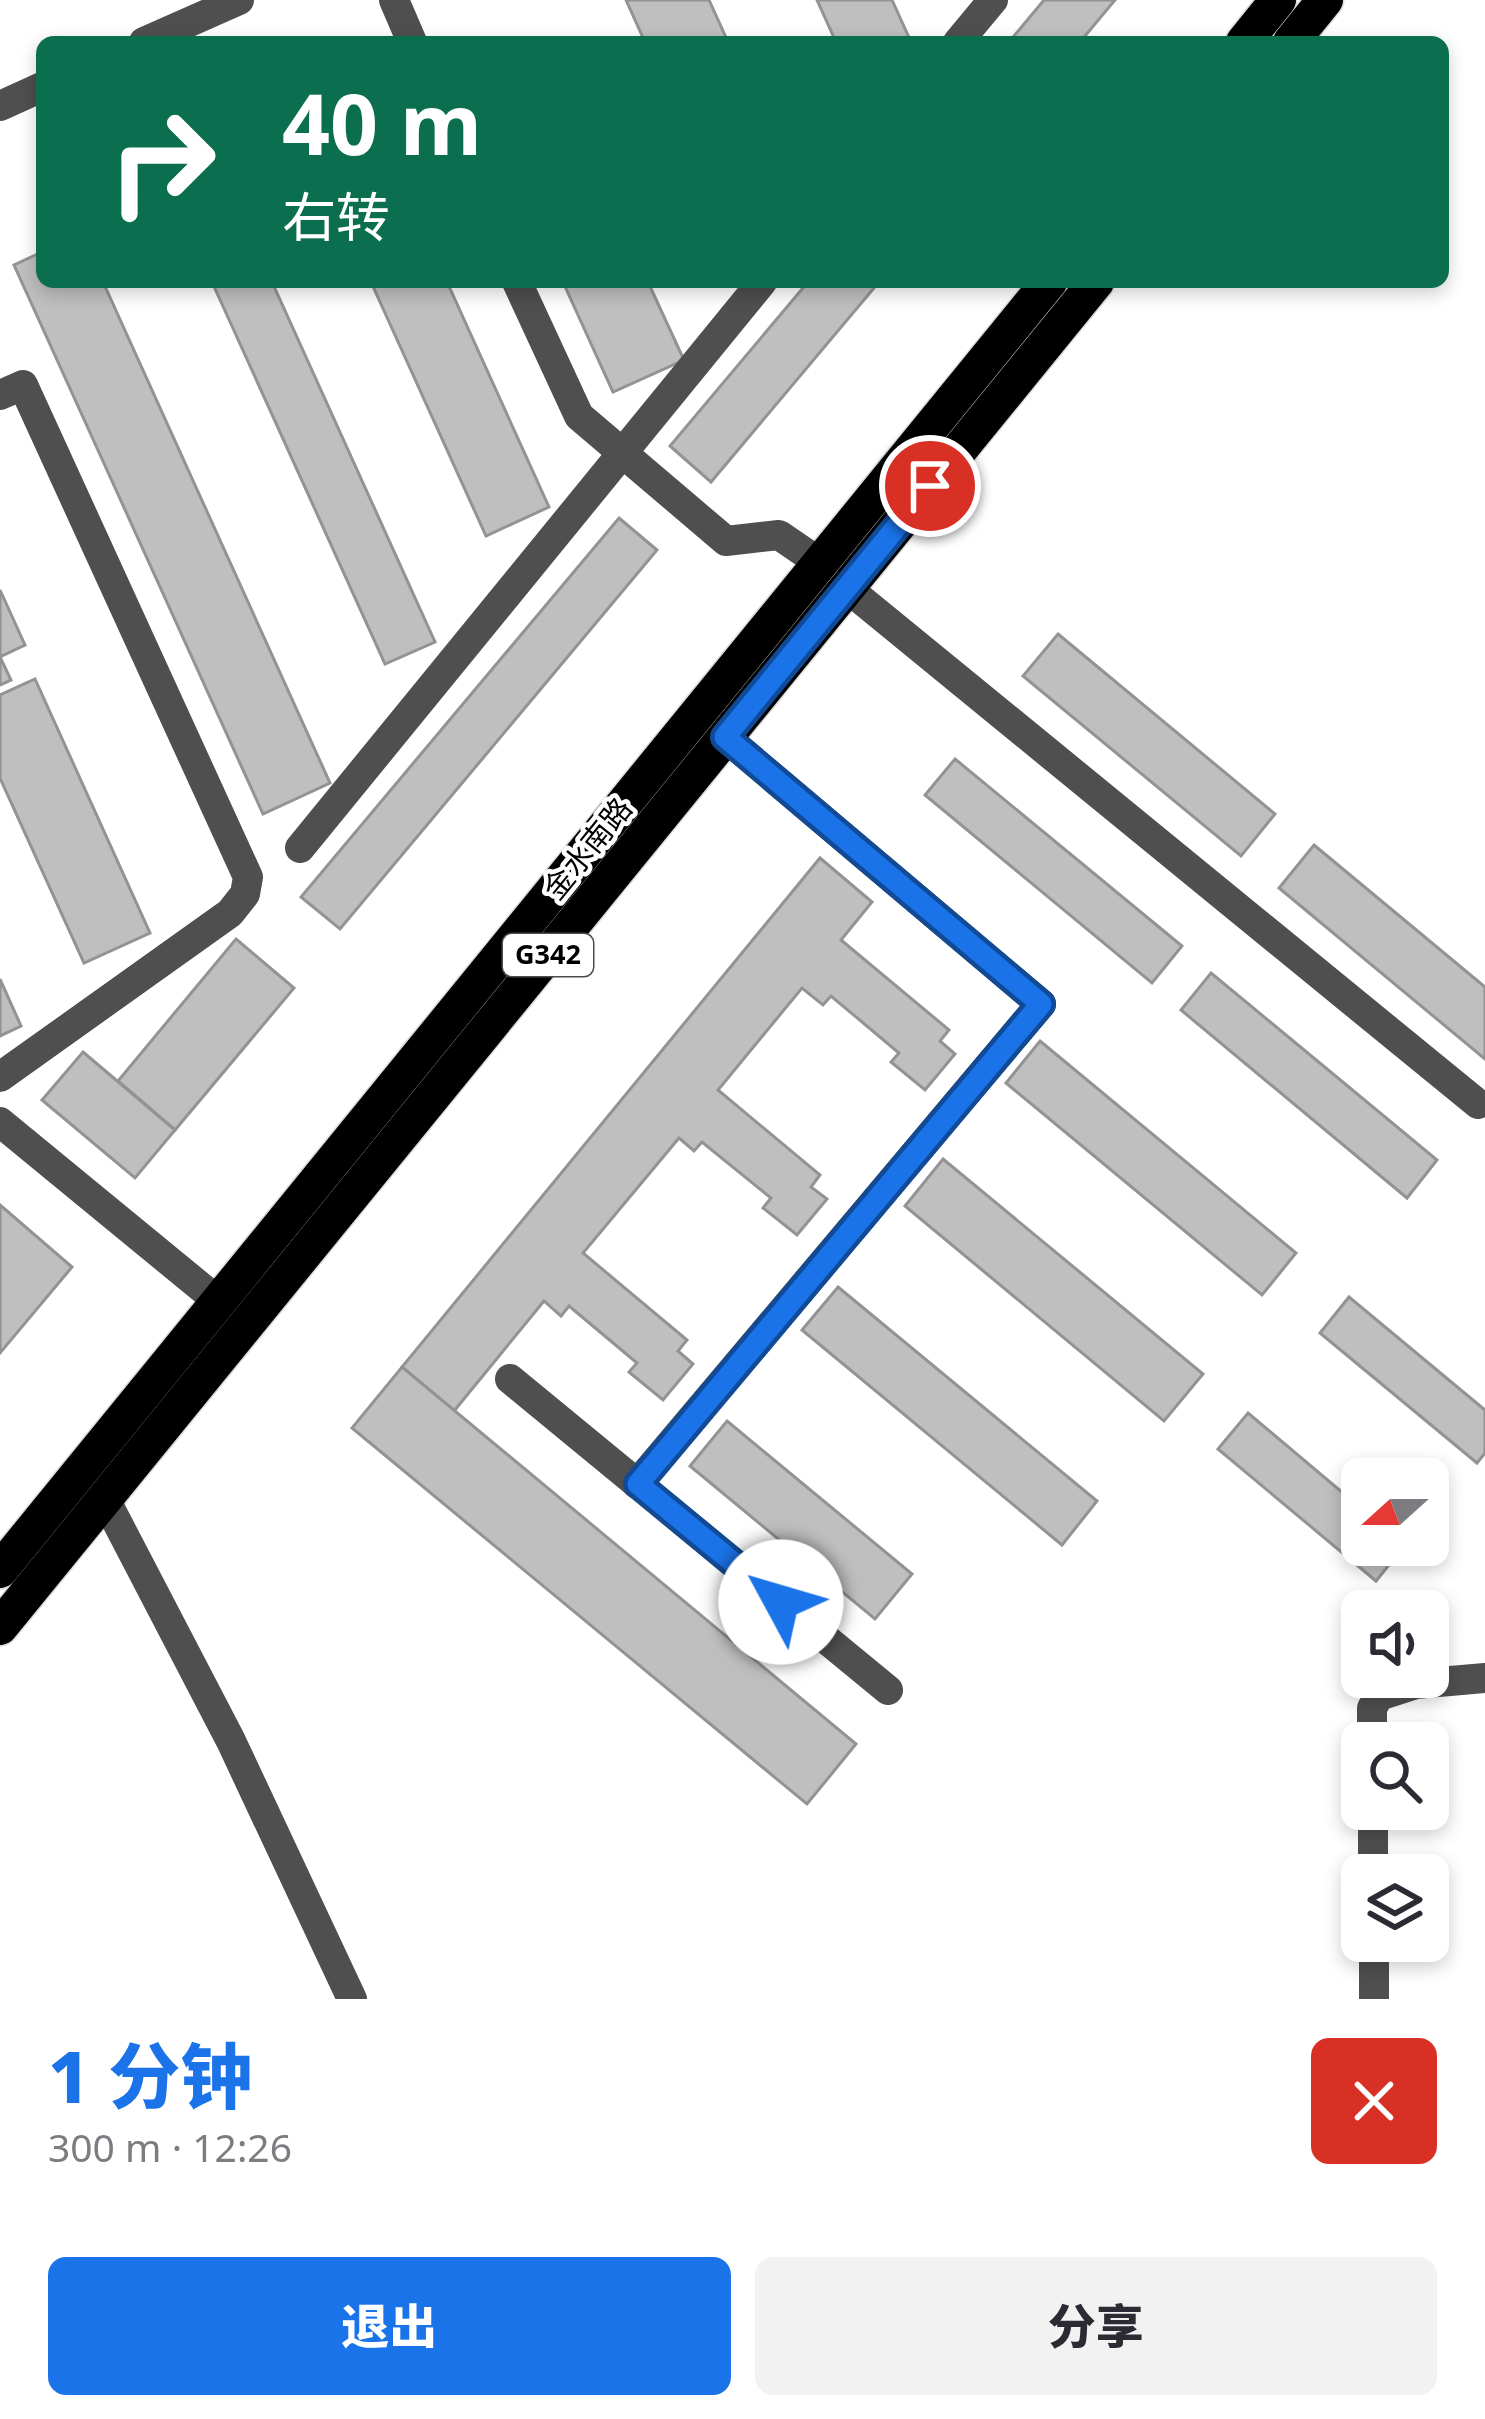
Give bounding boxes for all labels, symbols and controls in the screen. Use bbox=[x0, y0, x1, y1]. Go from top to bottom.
text: 40 m bbox=[282, 65, 482, 180]
icon: right bbox=[84, 84, 240, 240]
text: 右转 bbox=[282, 179, 390, 253]
pin bbox=[879, 435, 981, 537]
icon: arrive bbox=[897, 453, 963, 519]
street label: 金水南路 bbox=[533, 789, 641, 908]
road number: G342 bbox=[503, 934, 593, 976]
north arrow bbox=[1341, 1458, 1449, 1566]
map controls bbox=[1341, 1458, 1449, 1962]
position arrow bbox=[718, 1539, 844, 1665]
button: sound bbox=[1341, 1590, 1449, 1698]
button: search bbox=[1341, 1722, 1449, 1830]
button: layers bbox=[1341, 1854, 1449, 1962]
text: 1 分钟 bbox=[48, 2026, 252, 2124]
button: close bbox=[1311, 2038, 1437, 2164]
text: 300 m · 12:26 bbox=[48, 2120, 292, 2173]
button: 退出 bbox=[48, 2257, 731, 2395]
button: 分享 bbox=[755, 2257, 1437, 2395]

